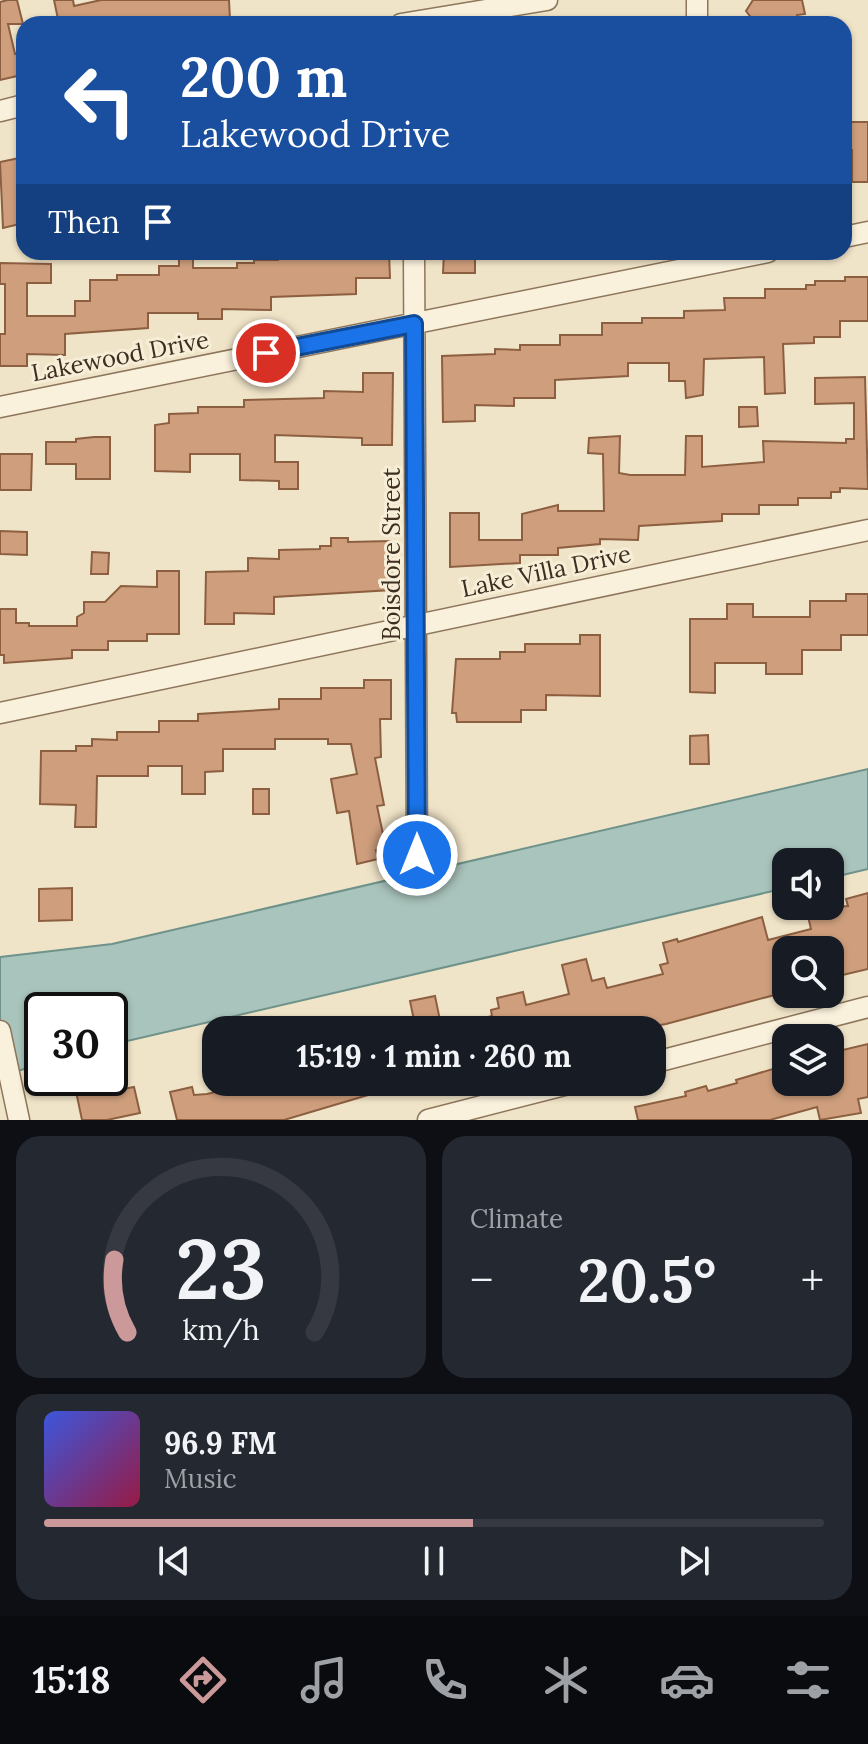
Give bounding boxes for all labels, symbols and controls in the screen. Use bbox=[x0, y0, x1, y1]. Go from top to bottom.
text: 200 m bbox=[180, 41, 347, 112]
icon: left bbox=[48, 48, 152, 152]
text: Lakewood Drive bbox=[180, 111, 450, 157]
icon: arrive bbox=[136, 200, 180, 244]
text: Then bbox=[48, 203, 120, 241]
pin bbox=[232, 319, 300, 387]
street label: Lakewood Drive bbox=[29, 324, 211, 388]
icon: arrive bbox=[244, 331, 288, 375]
street label: Boisdore Street bbox=[376, 467, 407, 640]
street label: Lake Villa Drive bbox=[458, 538, 634, 604]
position arrow bbox=[375, 813, 459, 897]
map controls bbox=[772, 848, 844, 1096]
button: sound bbox=[772, 848, 844, 920]
button: search bbox=[772, 936, 844, 1008]
speed limit sign: 30 bbox=[24, 992, 128, 1096]
button: layers bbox=[772, 1024, 844, 1096]
text: 15:19 · 1 min · 260 m bbox=[297, 1037, 571, 1075]
text: Climate bbox=[470, 1202, 563, 1235]
text: 23 bbox=[176, 1215, 266, 1322]
text: 20.5° bbox=[578, 1242, 716, 1318]
text: − bbox=[470, 1252, 493, 1308]
text: + bbox=[801, 1252, 824, 1308]
text: km/h bbox=[182, 1311, 260, 1348]
text: 96.9 FM bbox=[164, 1424, 277, 1462]
text: Music bbox=[164, 1462, 237, 1495]
icon: previous bbox=[152, 1539, 196, 1583]
icon: pause bbox=[412, 1539, 456, 1583]
icon: next bbox=[672, 1539, 716, 1583]
icon: directions bbox=[175, 1652, 231, 1708]
icon: music bbox=[296, 1652, 352, 1708]
icon: phone bbox=[417, 1652, 473, 1708]
icon: climate bbox=[538, 1652, 594, 1708]
icon: car bbox=[659, 1652, 715, 1708]
icon: filters bbox=[780, 1652, 836, 1708]
text: 15:18 bbox=[32, 1657, 111, 1703]

